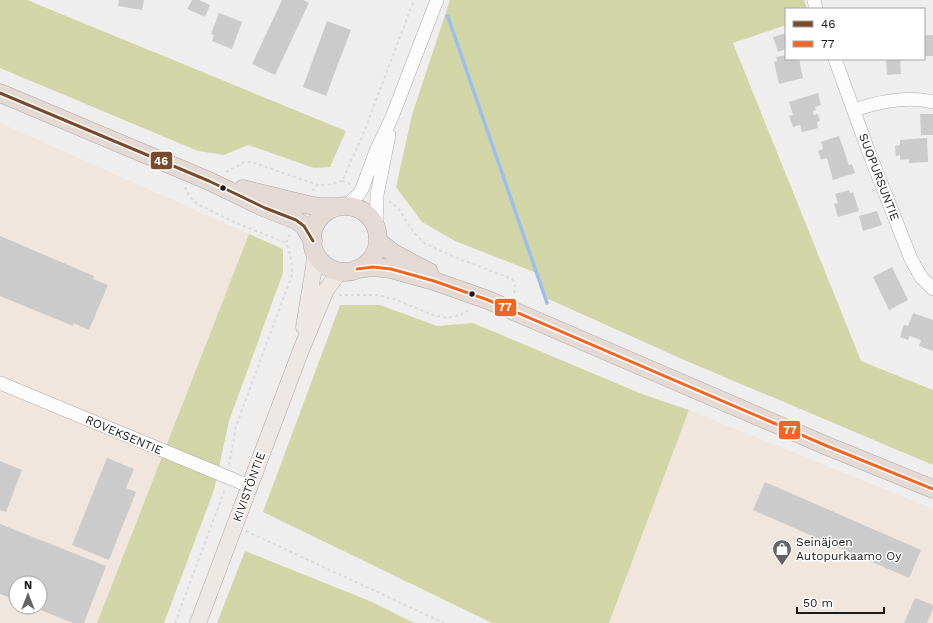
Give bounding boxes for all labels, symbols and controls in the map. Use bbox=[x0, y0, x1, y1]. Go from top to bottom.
legend bbox=[785, 8, 925, 60]
text: 46 bbox=[821, 17, 836, 31]
text: 77 bbox=[821, 37, 835, 51]
street label: SUOPURSUNTIE bbox=[856, 131, 902, 223]
line badge: 46 bbox=[150, 151, 173, 170]
text: 46 bbox=[154, 155, 168, 168]
unlabelled marker bbox=[218, 183, 228, 193]
unlabelled marker bbox=[467, 289, 477, 299]
line badge: 77 bbox=[494, 298, 517, 317]
text: 77 bbox=[498, 301, 512, 314]
street label: ROVEKSENTIE bbox=[83, 412, 165, 458]
line badge: 77 bbox=[778, 420, 801, 440]
text: 77 bbox=[783, 424, 797, 437]
street label: KIVISTÖNTIE bbox=[230, 450, 268, 524]
place label: Seinäjoen Autopurkaamo Oy bbox=[796, 535, 902, 563]
shop icon: Seinäjoen Autopurkaamo Oy bbox=[771, 538, 793, 566]
north arrow bbox=[8, 575, 48, 615]
text: N bbox=[24, 579, 32, 592]
scale bar bbox=[797, 589, 884, 615]
text: 50 m bbox=[803, 596, 833, 610]

